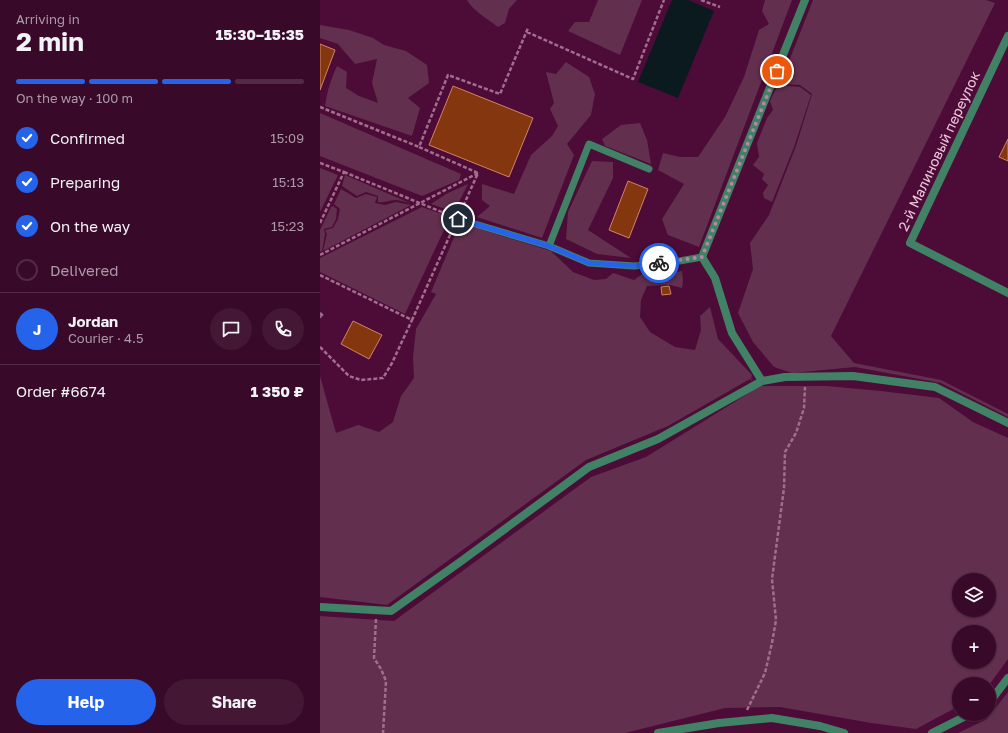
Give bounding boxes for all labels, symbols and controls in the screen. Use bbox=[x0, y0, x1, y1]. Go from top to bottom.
text: Arriving in bbox=[16, 11, 80, 27]
text: 15:30–15:35 bbox=[215, 25, 304, 43]
text: 2 min bbox=[16, 26, 84, 57]
pin bbox=[760, 54, 794, 88]
icon: bag bbox=[766, 60, 788, 82]
street label: 2-й Малиновый переулок bbox=[894, 68, 983, 233]
text: On the way · 100 m bbox=[16, 90, 133, 106]
icon: check bbox=[16, 127, 38, 149]
text: Confirmed bbox=[50, 129, 125, 147]
text: 15:09 bbox=[270, 130, 304, 146]
icon: check bbox=[16, 171, 38, 193]
text: Preparing bbox=[50, 173, 120, 191]
text: 15:13 bbox=[272, 174, 304, 190]
pin bbox=[441, 202, 475, 236]
icon: home bbox=[447, 208, 469, 230]
icon: check bbox=[16, 215, 38, 237]
text: On the way bbox=[50, 217, 130, 235]
text: 15:23 bbox=[271, 218, 304, 234]
courier bbox=[639, 243, 679, 283]
icon: bike bbox=[648, 252, 670, 274]
text: Delivered bbox=[50, 261, 118, 279]
button: chat bbox=[210, 308, 252, 350]
button: phone bbox=[262, 308, 304, 350]
text: Jordan bbox=[68, 312, 118, 330]
text: J bbox=[33, 320, 41, 338]
text: Courier · 4.5 bbox=[68, 330, 143, 346]
text: Order #6674 bbox=[16, 382, 106, 400]
text: 1 350 ₽ bbox=[251, 382, 304, 400]
map controls bbox=[952, 573, 996, 721]
button: layers bbox=[952, 573, 996, 617]
button: + bbox=[952, 625, 996, 669]
button: − bbox=[952, 677, 996, 721]
button: Help bbox=[16, 679, 156, 725]
button: Share bbox=[164, 679, 304, 725]

